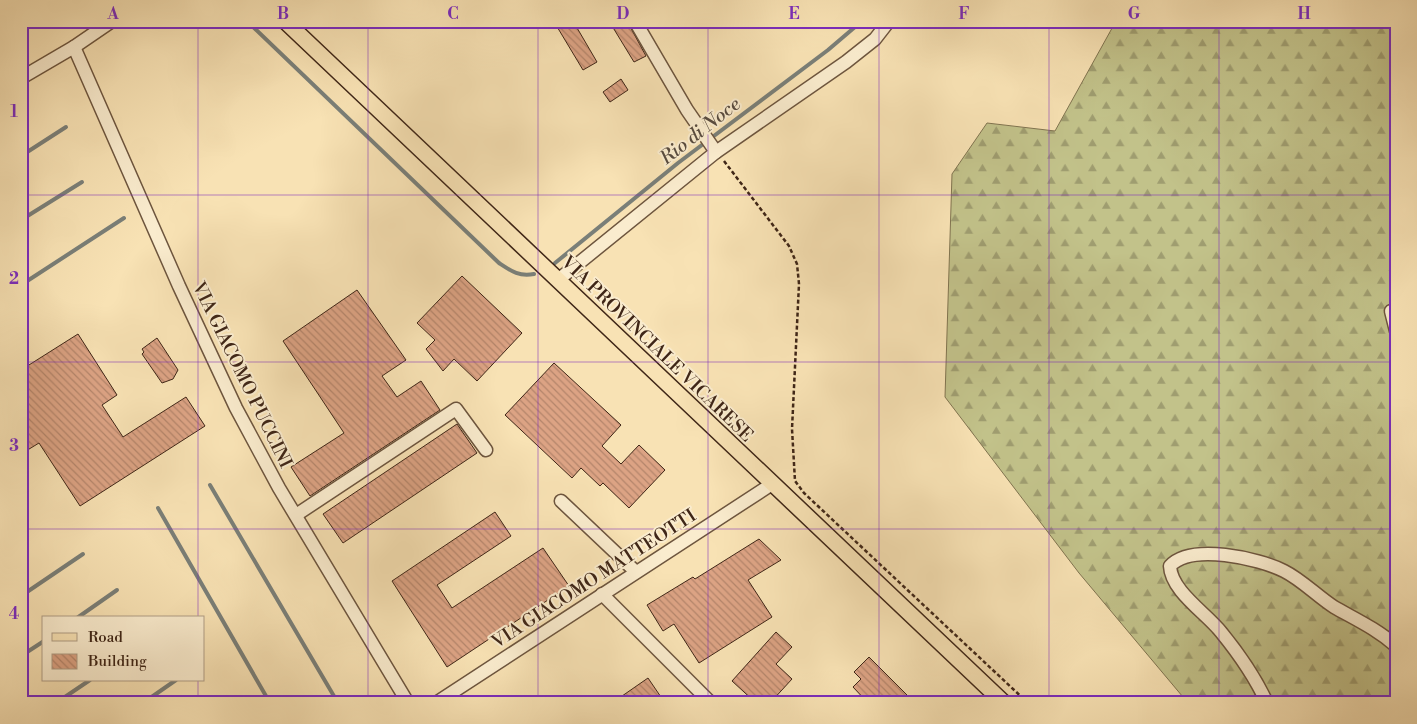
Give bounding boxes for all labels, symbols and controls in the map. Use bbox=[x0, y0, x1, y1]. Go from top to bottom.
text: A bbox=[106, 4, 119, 24]
text: B bbox=[277, 4, 289, 24]
text: C bbox=[447, 4, 459, 24]
text: D bbox=[617, 4, 630, 24]
text: E bbox=[788, 4, 800, 24]
text: F bbox=[958, 4, 970, 24]
text: G bbox=[1128, 4, 1141, 24]
text: H bbox=[1297, 4, 1311, 24]
water label: Rio di Noce bbox=[654, 92, 745, 171]
text: 1 bbox=[10, 102, 18, 122]
street label: VIA PROVINCIALE VICARESE bbox=[555, 250, 758, 447]
text: 2 bbox=[9, 269, 19, 289]
street label: VIA GIACOMO PUCCINI bbox=[186, 277, 297, 472]
text: 3 bbox=[9, 436, 19, 456]
street label: VIA GIACOMO MATTEOTTI bbox=[487, 504, 701, 654]
text: 4 bbox=[9, 604, 20, 624]
legend bbox=[42, 616, 205, 682]
text: Road bbox=[88, 628, 123, 647]
text: Building bbox=[87, 652, 147, 671]

